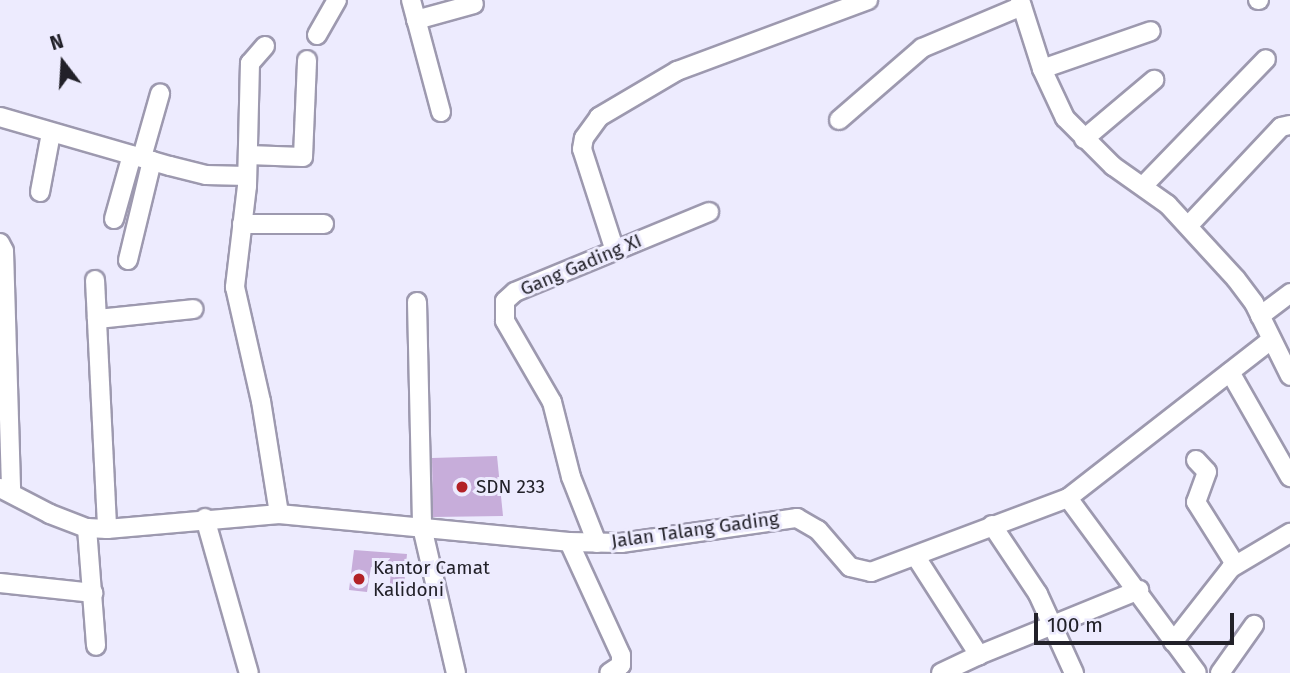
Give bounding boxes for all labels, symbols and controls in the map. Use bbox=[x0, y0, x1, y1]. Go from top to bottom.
north arrow bbox=[28, 28, 98, 98]
text: N bbox=[47, 30, 66, 55]
street label: Gang Gading XI bbox=[517, 229, 645, 301]
place label: SDN 233 bbox=[476, 476, 545, 498]
marker: SDN 233 bbox=[454, 479, 470, 495]
street label: Jalan Talang Gading bbox=[610, 507, 780, 553]
place label: Kantor Camat Kalidoni bbox=[373, 557, 490, 601]
marker: Kantor Camat Kalidoni bbox=[351, 571, 367, 587]
scale bar bbox=[1038, 600, 1238, 644]
text: 100 m bbox=[1047, 612, 1103, 638]

